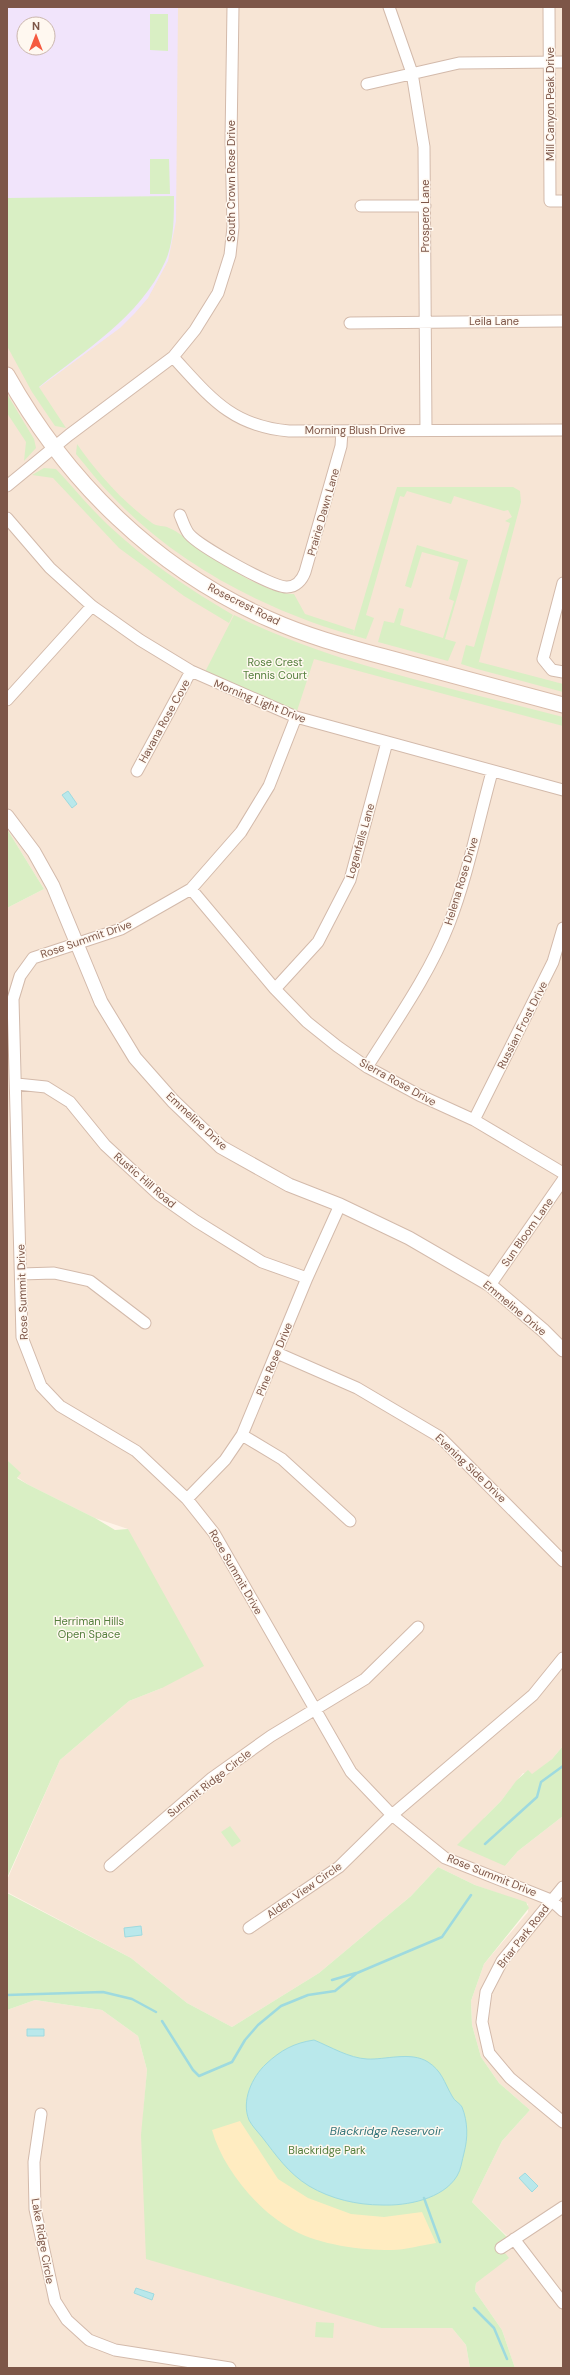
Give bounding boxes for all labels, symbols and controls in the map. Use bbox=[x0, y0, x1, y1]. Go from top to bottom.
north arrow bbox=[16, 16, 56, 56]
text: N bbox=[32, 19, 40, 33]
street label: Mill Canyon Peak Drive bbox=[543, 47, 557, 161]
street label: South Crown Rose Drive bbox=[224, 120, 238, 242]
street label: Prospero Lane bbox=[418, 179, 432, 253]
street label: Leila Lane bbox=[469, 314, 519, 328]
street label: Morning Blush Drive bbox=[305, 423, 405, 437]
street label: Prairie Dawn Lane bbox=[304, 467, 342, 557]
street label: Rosecrest Road bbox=[206, 580, 282, 628]
park label: Rose Crest Tennis Court bbox=[243, 655, 307, 682]
street label: Morning Light Drive bbox=[212, 676, 308, 726]
street label: Havana Rose Cove bbox=[135, 677, 193, 765]
street label: Loganfalls Lane bbox=[343, 802, 377, 880]
street label: Helena Rose Drive bbox=[441, 835, 481, 927]
street label: Rose Summit Drive bbox=[39, 917, 133, 961]
street label: Russian Frost Drive bbox=[494, 979, 550, 1071]
street label: Sierra Rose Drive bbox=[357, 1055, 439, 1109]
street label: Emmeline Drive bbox=[163, 1089, 231, 1153]
street label: Rustic Hill Road bbox=[111, 1149, 179, 1211]
street label: Sun Bloom Lane bbox=[498, 1195, 556, 1269]
street label: Rose Summit Drive bbox=[13, 1244, 31, 1340]
street label: Emmeline Drive bbox=[480, 1277, 550, 1339]
street label: Pine Rose Drive bbox=[253, 1320, 295, 1398]
street label: Evening Side Drive bbox=[433, 1431, 509, 1505]
street label: Rose Summit Drive bbox=[206, 1527, 266, 1617]
park label: Herriman Hills Open Space bbox=[54, 1614, 124, 1641]
street label: Summit Ridge Circle bbox=[164, 1746, 254, 1820]
street label: Rose Summit Drive bbox=[445, 1851, 539, 1899]
street label: Alden View Circle bbox=[264, 1859, 344, 1921]
street label: Briar Park Road bbox=[494, 1901, 552, 1970]
water label: Blackridge Reservoir bbox=[330, 2123, 443, 2139]
park label: Blackridge Park bbox=[288, 2143, 366, 2157]
street label: Lake Ridge Circle bbox=[29, 2197, 57, 2285]

